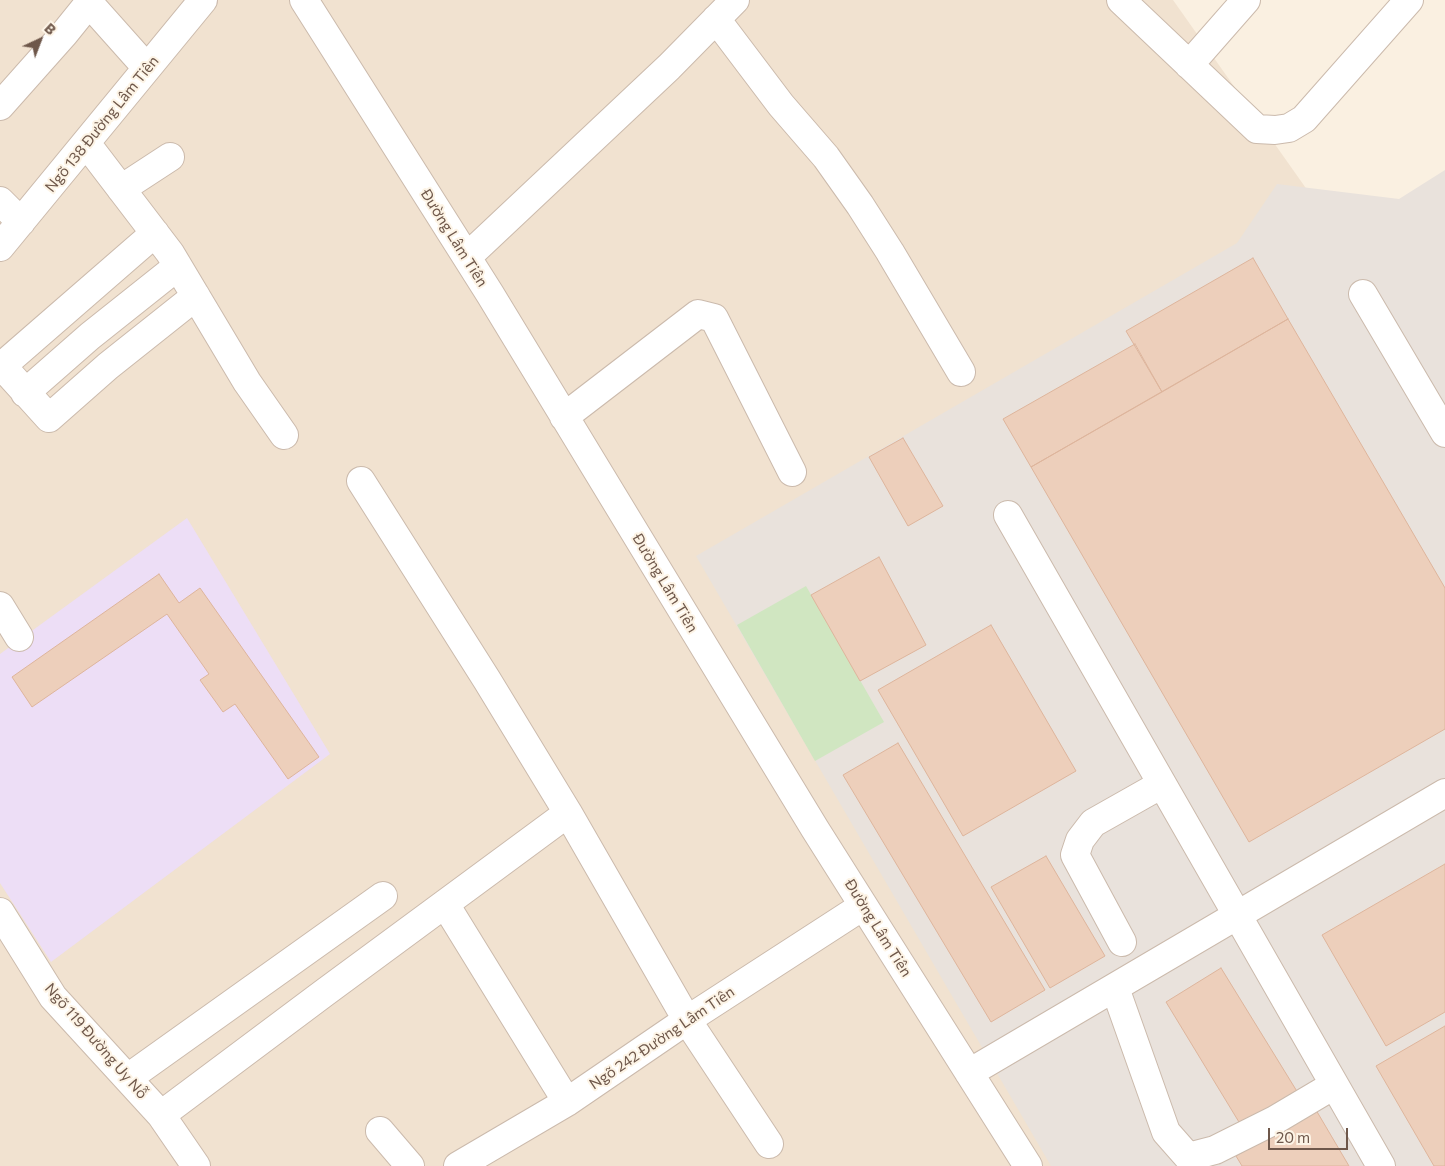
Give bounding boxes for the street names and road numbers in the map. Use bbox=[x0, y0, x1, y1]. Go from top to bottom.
street label: Ngõ 138 Đường Lâm Tiên bbox=[42, 52, 162, 196]
street label: Đường Lâm Tiên bbox=[417, 186, 491, 290]
street label: Đường Lâm Tiên bbox=[628, 530, 702, 636]
street label: Đường Lâm Tiên bbox=[841, 876, 915, 980]
street label: Ngõ 119 Đường Uy Nỗ bbox=[41, 979, 151, 1103]
street label: Ngõ 242 Đường Lâm Tiên bbox=[586, 983, 738, 1093]

